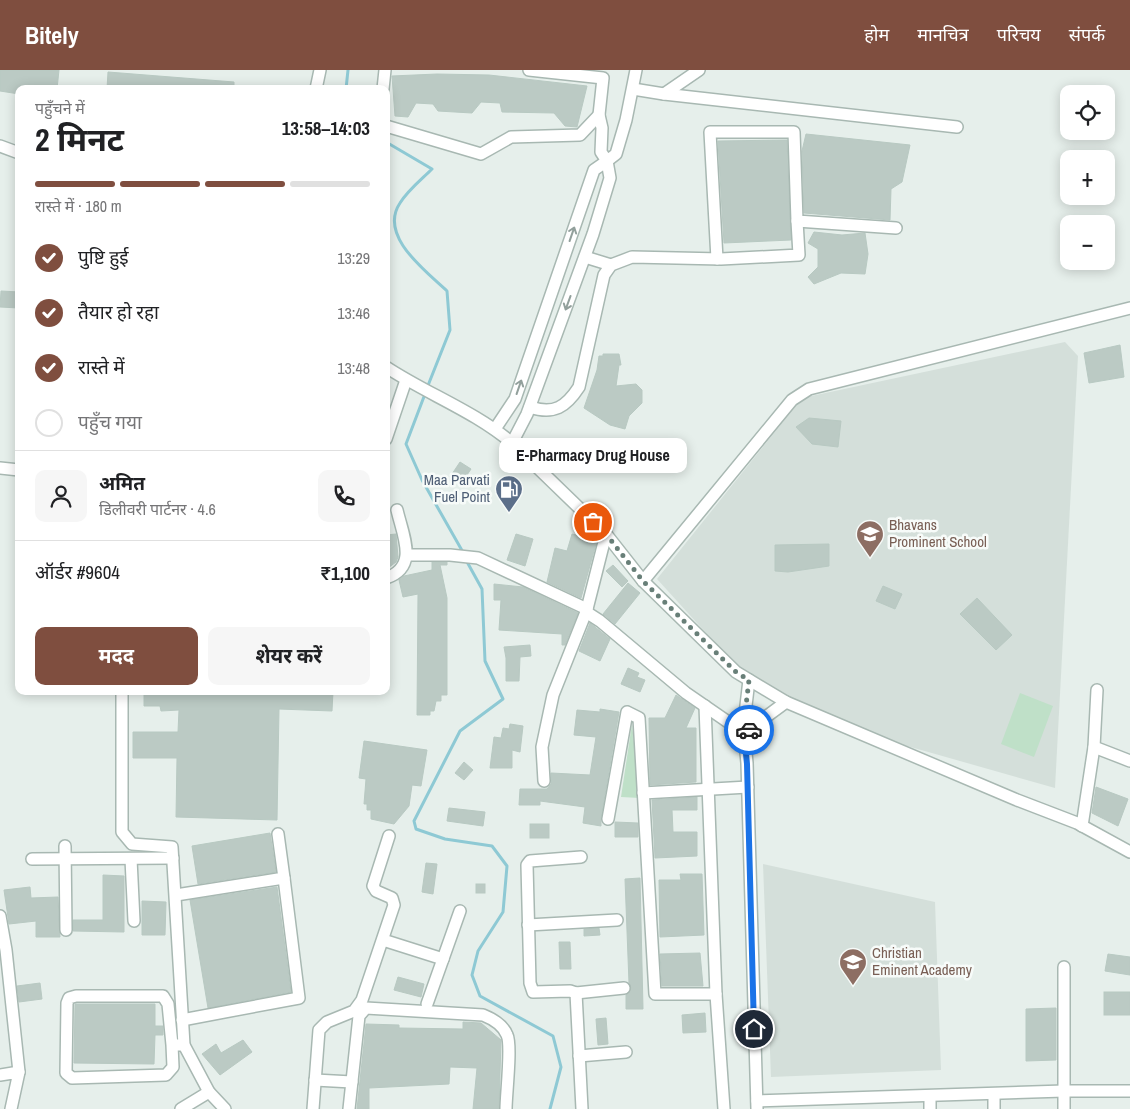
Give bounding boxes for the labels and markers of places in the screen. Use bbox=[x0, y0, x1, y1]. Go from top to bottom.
callout: E-Pharmacy Drug House bbox=[499, 437, 687, 472]
place label: Maa Parvati Fuel Point bbox=[424, 469, 491, 507]
fuel station icon: Maa Parvati Fuel Point bbox=[494, 474, 524, 513]
pin bbox=[572, 501, 614, 543]
place label: Bhavans Prominent School bbox=[889, 514, 987, 552]
school or university icon: Bhavans Prominent School bbox=[855, 519, 885, 558]
place label: Christian Eminent Academy bbox=[872, 942, 973, 980]
school or university icon: Christian Eminent Academy bbox=[838, 947, 868, 986]
pin bbox=[733, 1008, 775, 1050]

